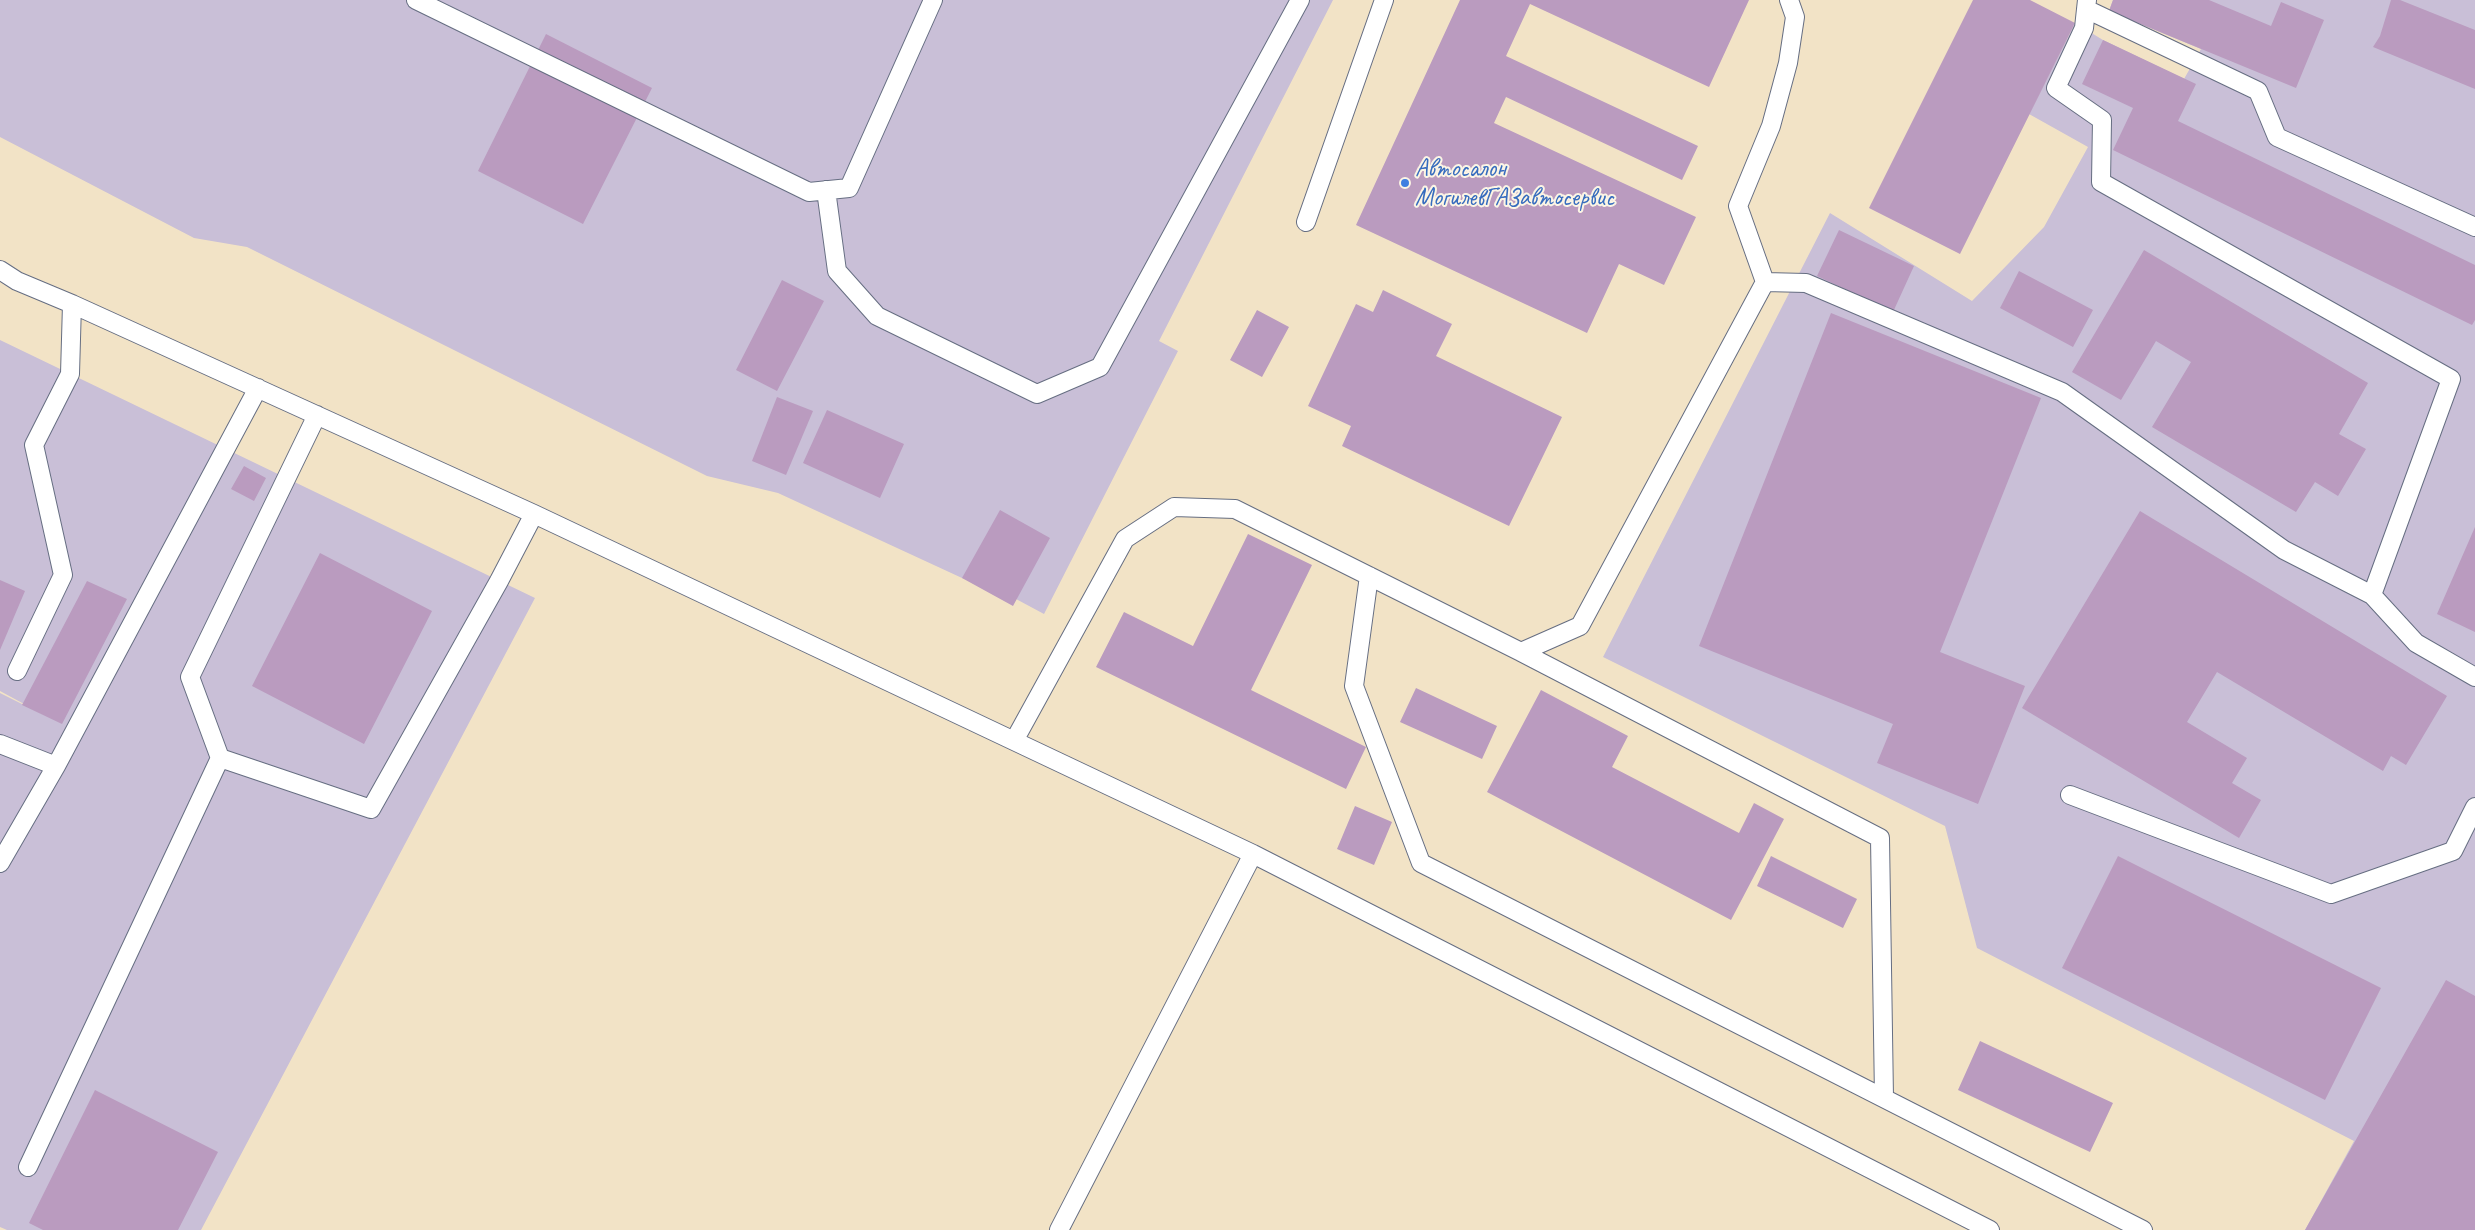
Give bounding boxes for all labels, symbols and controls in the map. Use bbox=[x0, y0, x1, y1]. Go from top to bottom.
place label: Автосалон МогилевГАЗавтосервис bbox=[1415, 154, 1614, 213]
marker: Автосалон МогилевГАЗавтосервис bbox=[1399, 177, 1411, 189]

